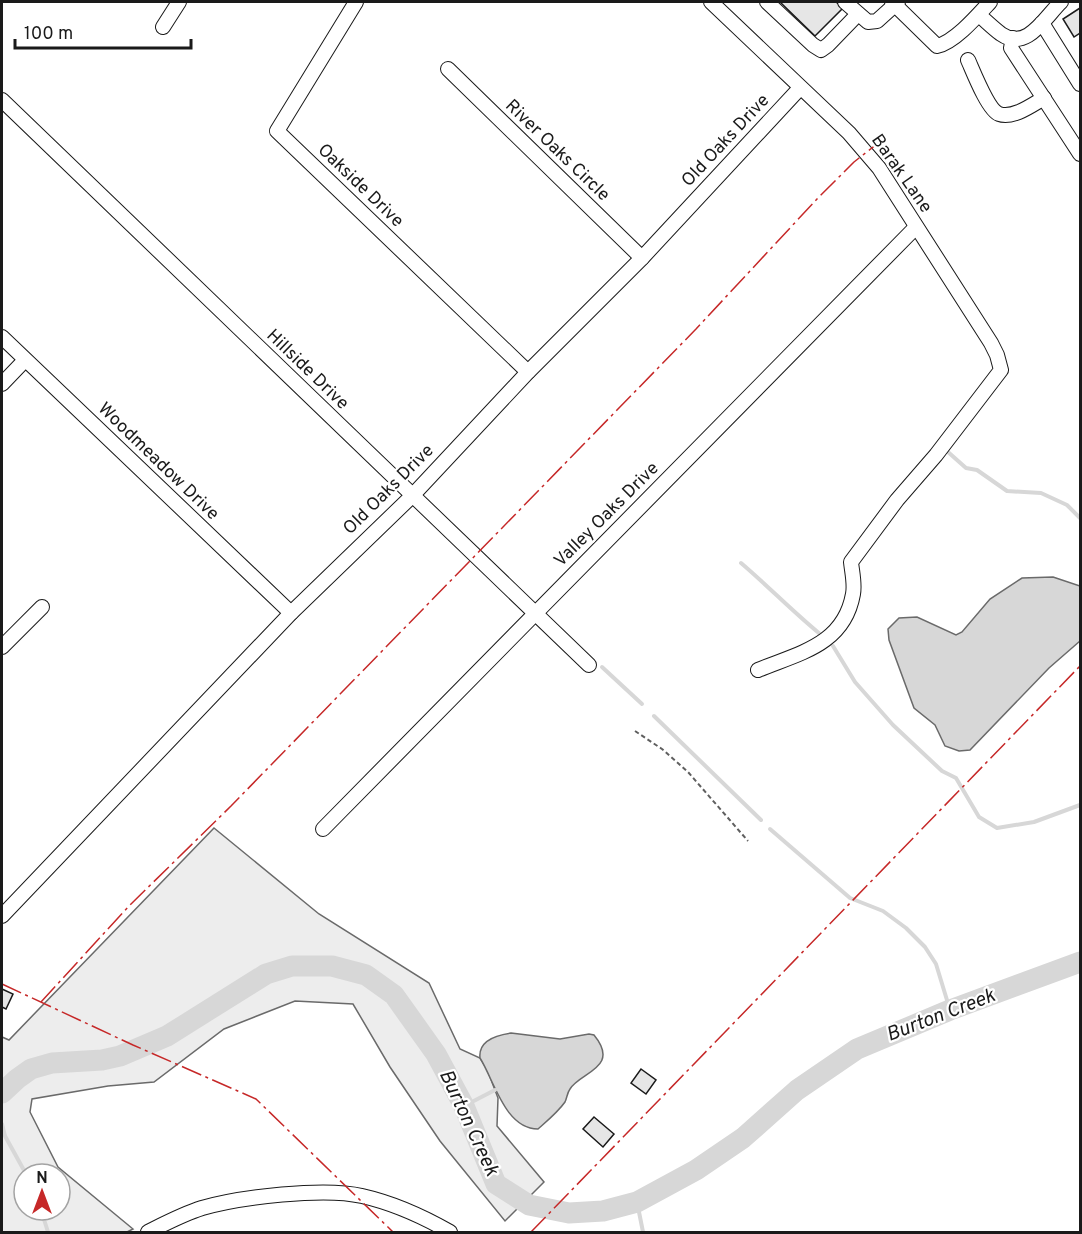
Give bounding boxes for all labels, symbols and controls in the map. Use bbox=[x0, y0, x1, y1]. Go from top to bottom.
scale bar bbox=[15, 12, 190, 50]
text: 100 m bbox=[24, 23, 73, 46]
street label: Old Oaks Drive bbox=[677, 90, 775, 192]
street label: River Oaks Circle bbox=[500, 95, 614, 207]
street label: Barak Lane bbox=[865, 130, 937, 218]
street label: Oakside Drive bbox=[312, 139, 408, 233]
street label: Hillside Drive bbox=[261, 325, 353, 415]
street label: Woodmeadow Drive bbox=[92, 398, 224, 526]
street label: Old Oaks Drive bbox=[339, 440, 439, 540]
street label: Valley Oaks Drive bbox=[550, 458, 664, 572]
water label: Burton Creek bbox=[883, 983, 1000, 1049]
water label: Burton Creek bbox=[432, 1066, 504, 1181]
north arrow bbox=[12, 1162, 72, 1222]
text: N bbox=[36, 1169, 48, 1189]

